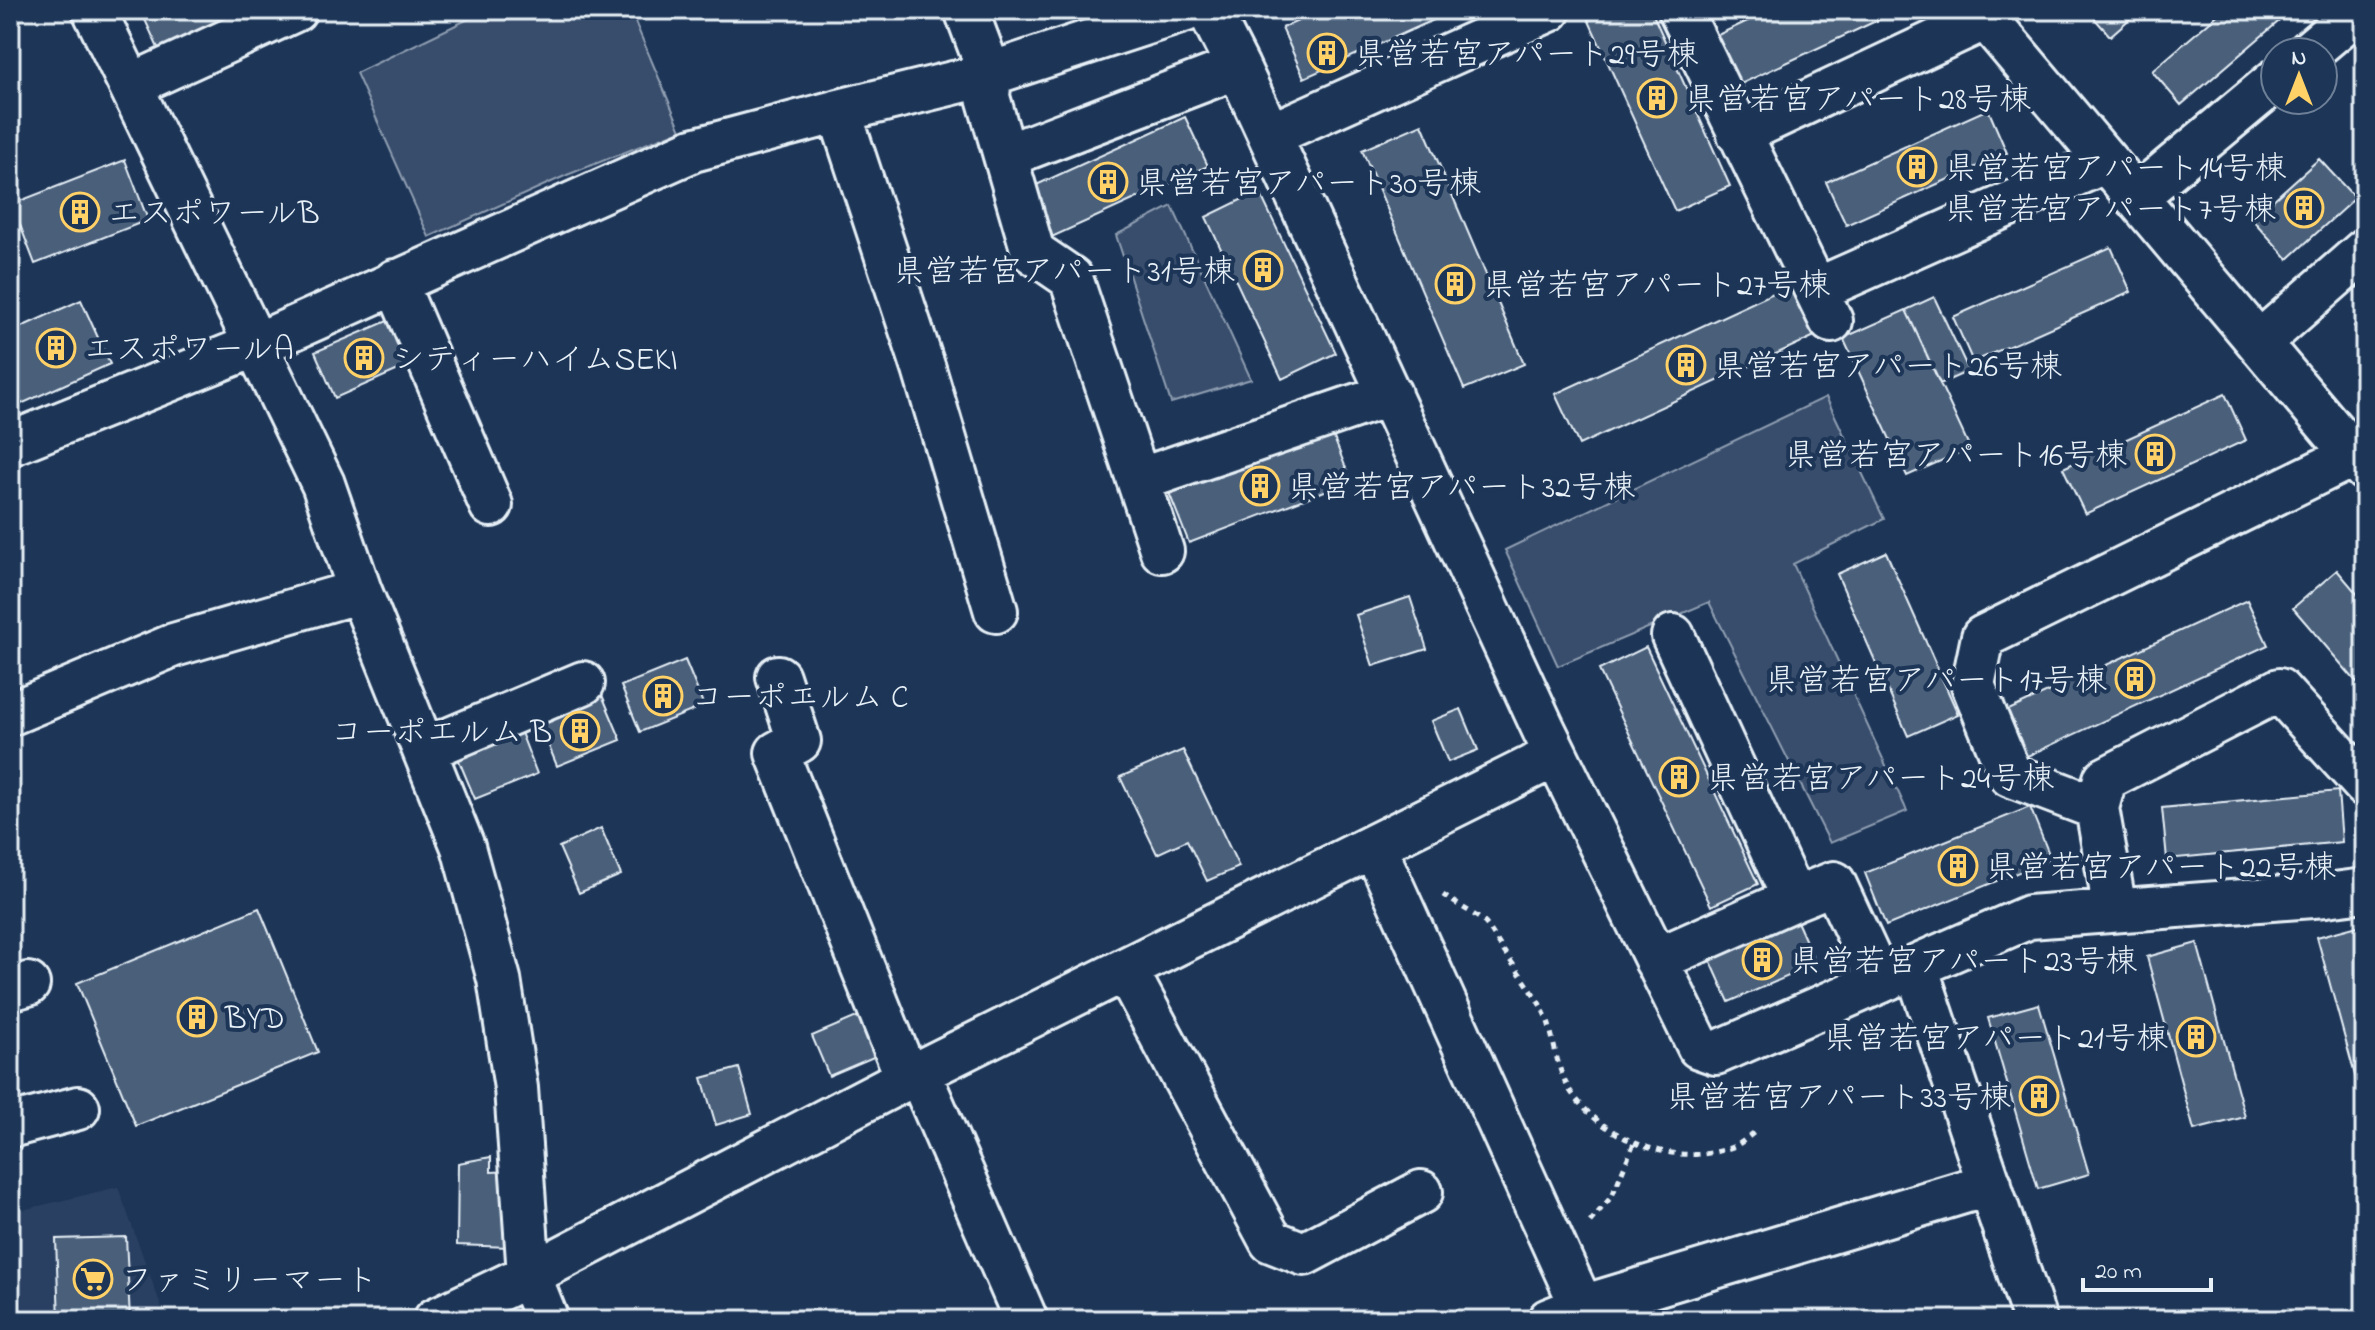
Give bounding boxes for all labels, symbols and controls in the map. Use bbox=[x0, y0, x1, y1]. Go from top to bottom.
building icon: 県営若宮アパート29号棟 bbox=[1306, 32, 1348, 74]
place label: 県営若宮アパート29号棟 bbox=[1355, 33, 1699, 80]
north arrow bbox=[2259, 36, 2339, 116]
text: N bbox=[2292, 43, 2306, 75]
building icon: 県営若宮アパート28号棟 bbox=[1636, 77, 1678, 119]
place label: 県営若宮アパート28号棟 bbox=[1685, 78, 2031, 125]
building icon: 県営若宮アパート14号棟 bbox=[1896, 146, 1938, 188]
place label: 県営若宮アパート14号棟 bbox=[1945, 147, 2286, 194]
building icon: 県営若宮アパート30号棟 bbox=[1087, 161, 1129, 203]
place label: 県営若宮アパート30号棟 bbox=[1136, 162, 1481, 209]
building icon: 県営若宮アパート7号棟 bbox=[2283, 187, 2325, 229]
place label: 県営若宮アパート7号棟 bbox=[1945, 188, 2276, 235]
building icon: エスポワールB bbox=[59, 191, 101, 233]
place label: エスポワールB bbox=[108, 192, 320, 239]
building icon: 県営若宮アパート31号棟 bbox=[1242, 249, 1284, 291]
place label: 県営若宮アパート31号棟 bbox=[894, 250, 1235, 297]
building icon: 県営若宮アパート27号棟 bbox=[1434, 263, 1476, 305]
place label: 県営若宮アパート27号棟 bbox=[1483, 264, 1830, 311]
building icon: エスポワールA bbox=[35, 327, 77, 369]
place label: エスポワールA bbox=[84, 328, 294, 375]
building icon: シティーハイムSEKI bbox=[343, 337, 385, 379]
place label: シティーハイムSEKI bbox=[392, 338, 678, 385]
building icon: 県営若宮アパート26号棟 bbox=[1665, 344, 1707, 386]
place label: 県営若宮アパート26号棟 bbox=[1714, 345, 2062, 392]
building icon: 県営若宮アパート16号棟 bbox=[2134, 433, 2176, 475]
place label: 県営若宮アパート16号棟 bbox=[1785, 434, 2127, 481]
building icon: 県営若宮アパート32号棟 bbox=[1239, 465, 1281, 507]
place label: 県営若宮アパート32号棟 bbox=[1288, 466, 1635, 513]
building icon: 県営若宮アパート17号棟 bbox=[2114, 658, 2156, 700]
place label: 県営若宮アパート17号棟 bbox=[1766, 659, 2107, 706]
building icon: コーポエルム C bbox=[642, 675, 684, 717]
place label: コーポエルム C bbox=[691, 676, 909, 723]
building icon: コーポエルム B bbox=[559, 710, 601, 752]
place label: コーポエルム B bbox=[330, 711, 552, 758]
building icon: 県営若宮アパート24号棟 bbox=[1658, 756, 1700, 798]
place label: 県営若宮アパート24号棟 bbox=[1707, 757, 2054, 804]
building icon: 県営若宮アパート22号棟 bbox=[1937, 845, 1979, 887]
place label: 県営若宮アパート22号棟 bbox=[1986, 846, 2336, 893]
building icon: 県営若宮アパート23号棟 bbox=[1741, 939, 1783, 981]
place label: 県営若宮アパート23号棟 bbox=[1790, 940, 2137, 987]
building icon: BYD bbox=[176, 996, 218, 1038]
place label: BYD bbox=[224, 997, 285, 1044]
building icon: 県営若宮アパート21号棟 bbox=[2175, 1016, 2217, 1058]
place label: 県営若宮アパート21号棟 bbox=[1824, 1017, 2168, 1064]
building icon: 県営若宮アパート33号棟 bbox=[2018, 1075, 2060, 1117]
place label: 県営若宮アパート33号棟 bbox=[1666, 1076, 2011, 1123]
scale bar bbox=[2083, 1242, 2211, 1292]
text: 20 m bbox=[2095, 1255, 2142, 1290]
supermarket icon: ファミリーマート bbox=[72, 1258, 114, 1300]
place label: ファミリーマート bbox=[121, 1259, 378, 1306]

